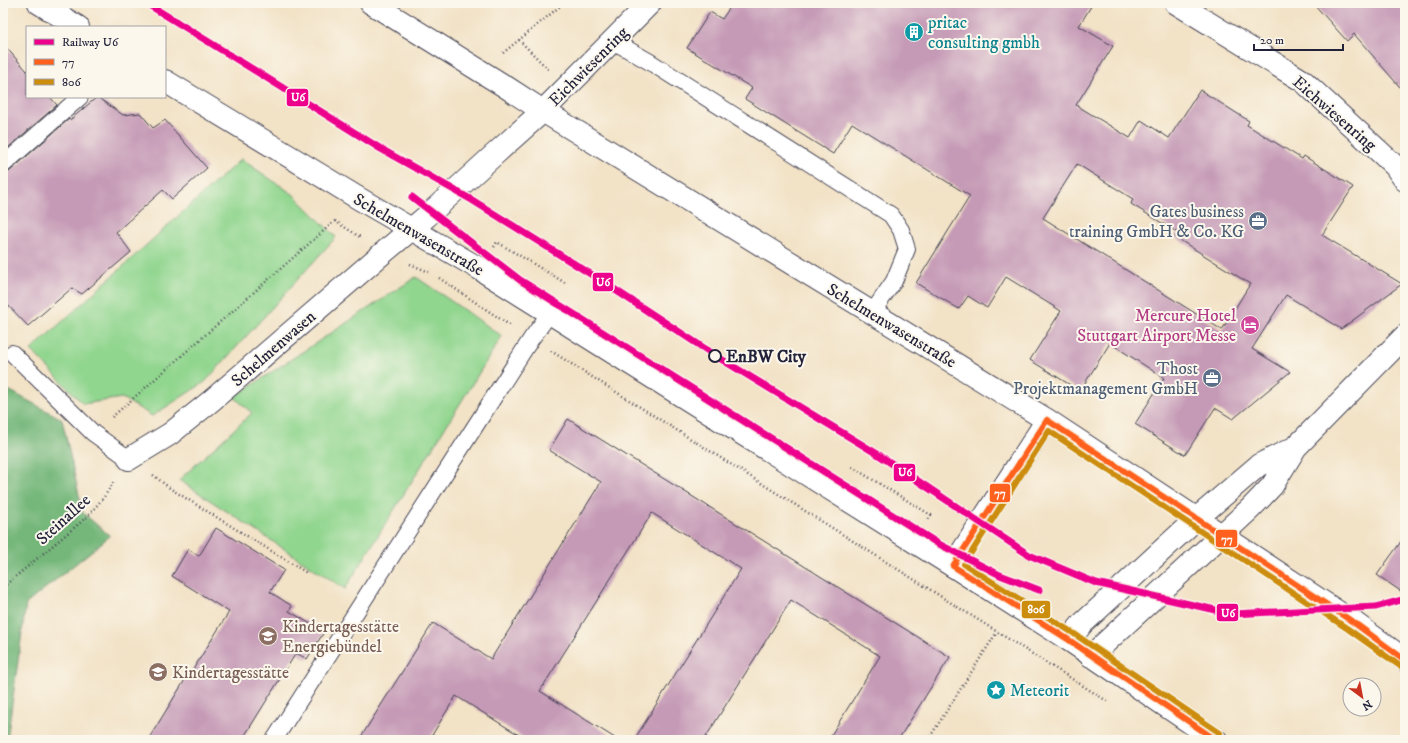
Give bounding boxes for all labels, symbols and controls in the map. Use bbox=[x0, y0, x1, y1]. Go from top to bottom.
place label: pritac consulting gmbh bbox=[927, 12, 1040, 54]
building icon: pritac consulting gmbh bbox=[903, 21, 925, 43]
street label: Eichwiesenring bbox=[544, 22, 634, 111]
legend bbox=[26, 26, 166, 98]
scale bar bbox=[1254, 26, 1343, 52]
text: 20 m bbox=[1260, 33, 1284, 48]
text: Railway U6 bbox=[62, 35, 119, 50]
text: 77 bbox=[62, 55, 75, 70]
street label: Eichwiesenring bbox=[1288, 71, 1381, 157]
text: 806 bbox=[62, 75, 81, 90]
line badge: U6 bbox=[286, 88, 309, 107]
text: U6 bbox=[291, 91, 306, 105]
street label: Schelmenwasenstraße bbox=[349, 188, 488, 281]
place label: Gates business training GmbH & Co. KG bbox=[1069, 201, 1244, 243]
office icon: Gates business training GmbH & Co. KG bbox=[1247, 210, 1269, 232]
line badge: U6 bbox=[592, 272, 614, 292]
text: U6 bbox=[596, 276, 611, 290]
street label: Schelmenwasenstraße bbox=[823, 278, 960, 373]
place label: Mercure Hotel Stuttgart Airport Messe bbox=[1077, 305, 1236, 347]
street label: Schelmenwasen bbox=[227, 306, 321, 392]
hotel icon: Mercure Hotel Stuttgart Airport Messe bbox=[1239, 314, 1261, 336]
place label: EnBW City bbox=[726, 346, 807, 368]
marker: EnBW City bbox=[708, 349, 722, 363]
place label: Thost Projektmanagement GmbH bbox=[1013, 358, 1199, 400]
office icon: Thost Projektmanagement GmbH bbox=[1201, 367, 1223, 389]
line badge: U6 bbox=[893, 463, 916, 482]
text: U6 bbox=[898, 466, 913, 480]
line badge: 77 bbox=[989, 483, 1011, 503]
text: 77 bbox=[994, 487, 1006, 501]
street label: Steinallee bbox=[32, 489, 96, 550]
line badge: 77 bbox=[1215, 529, 1238, 548]
text: 77 bbox=[1221, 533, 1233, 547]
line badge: 806 bbox=[1021, 600, 1051, 619]
text: 806 bbox=[1027, 603, 1046, 617]
line badge: U6 bbox=[1216, 603, 1239, 622]
text: U6 bbox=[1221, 607, 1236, 621]
place label: Kindertagesstätte Energiebündel bbox=[282, 616, 399, 658]
school or university icon: Kindertagesstätte Energiebündel bbox=[257, 625, 279, 647]
school or university icon: Kindertagesstätte bbox=[147, 661, 169, 683]
place label: Kindertagesstätte bbox=[172, 662, 289, 684]
north arrow bbox=[1342, 677, 1382, 717]
place icon: Meteorit bbox=[985, 679, 1007, 701]
place label: Meteorit bbox=[1010, 680, 1070, 702]
text: N bbox=[1359, 696, 1374, 713]

